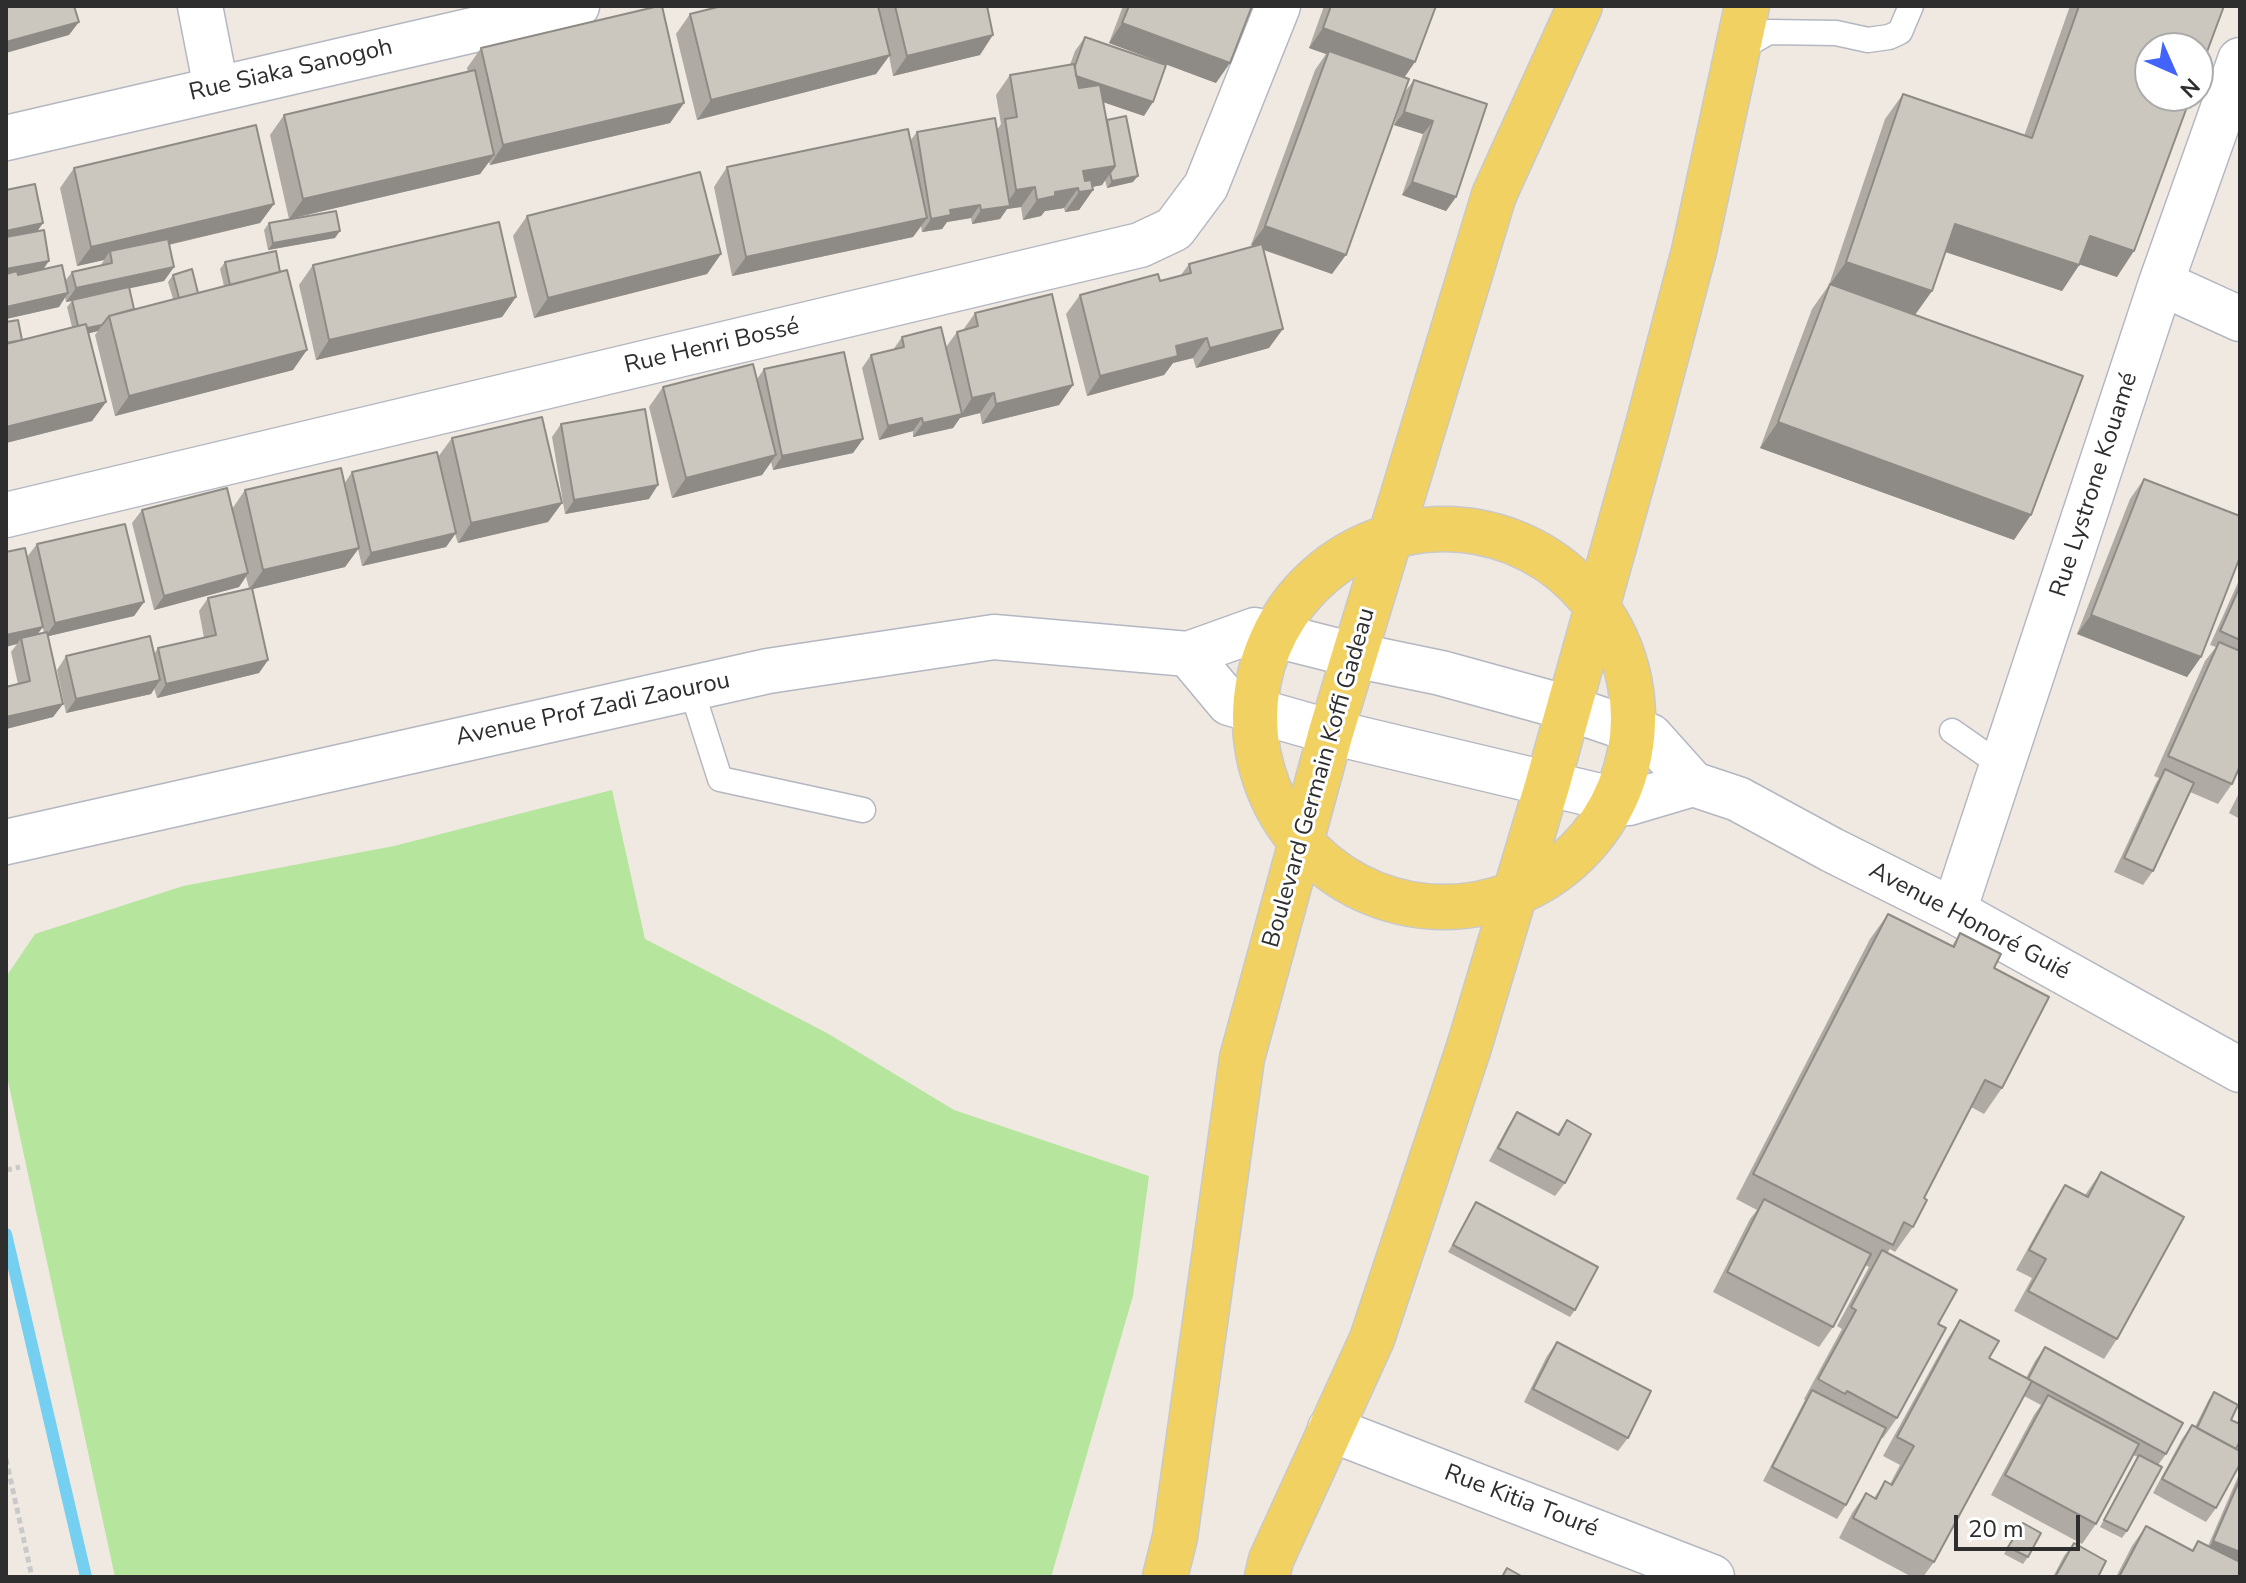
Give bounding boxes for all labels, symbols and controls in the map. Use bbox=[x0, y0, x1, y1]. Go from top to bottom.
north arrow bbox=[2134, 32, 2214, 112]
street label: Rue Siaka Sanogoh bbox=[187, 34, 395, 108]
text: N bbox=[2173, 71, 2206, 104]
street label: Rue Henri Bossé bbox=[622, 313, 802, 381]
street label: Rue Lystrone Kouamé bbox=[2045, 369, 2145, 601]
street label: Boulevard Germain Koffi Gadeau bbox=[1258, 605, 1382, 951]
street label: Avenue Prof Zadi Zaourou bbox=[453, 667, 733, 753]
street label: Avenue Honoré Guié bbox=[1864, 857, 2074, 987]
street label: Rue Kitia Touré bbox=[1440, 1459, 1602, 1545]
scale bar bbox=[1958, 1499, 2084, 1549]
text: 20 m bbox=[1968, 1513, 2024, 1545]

